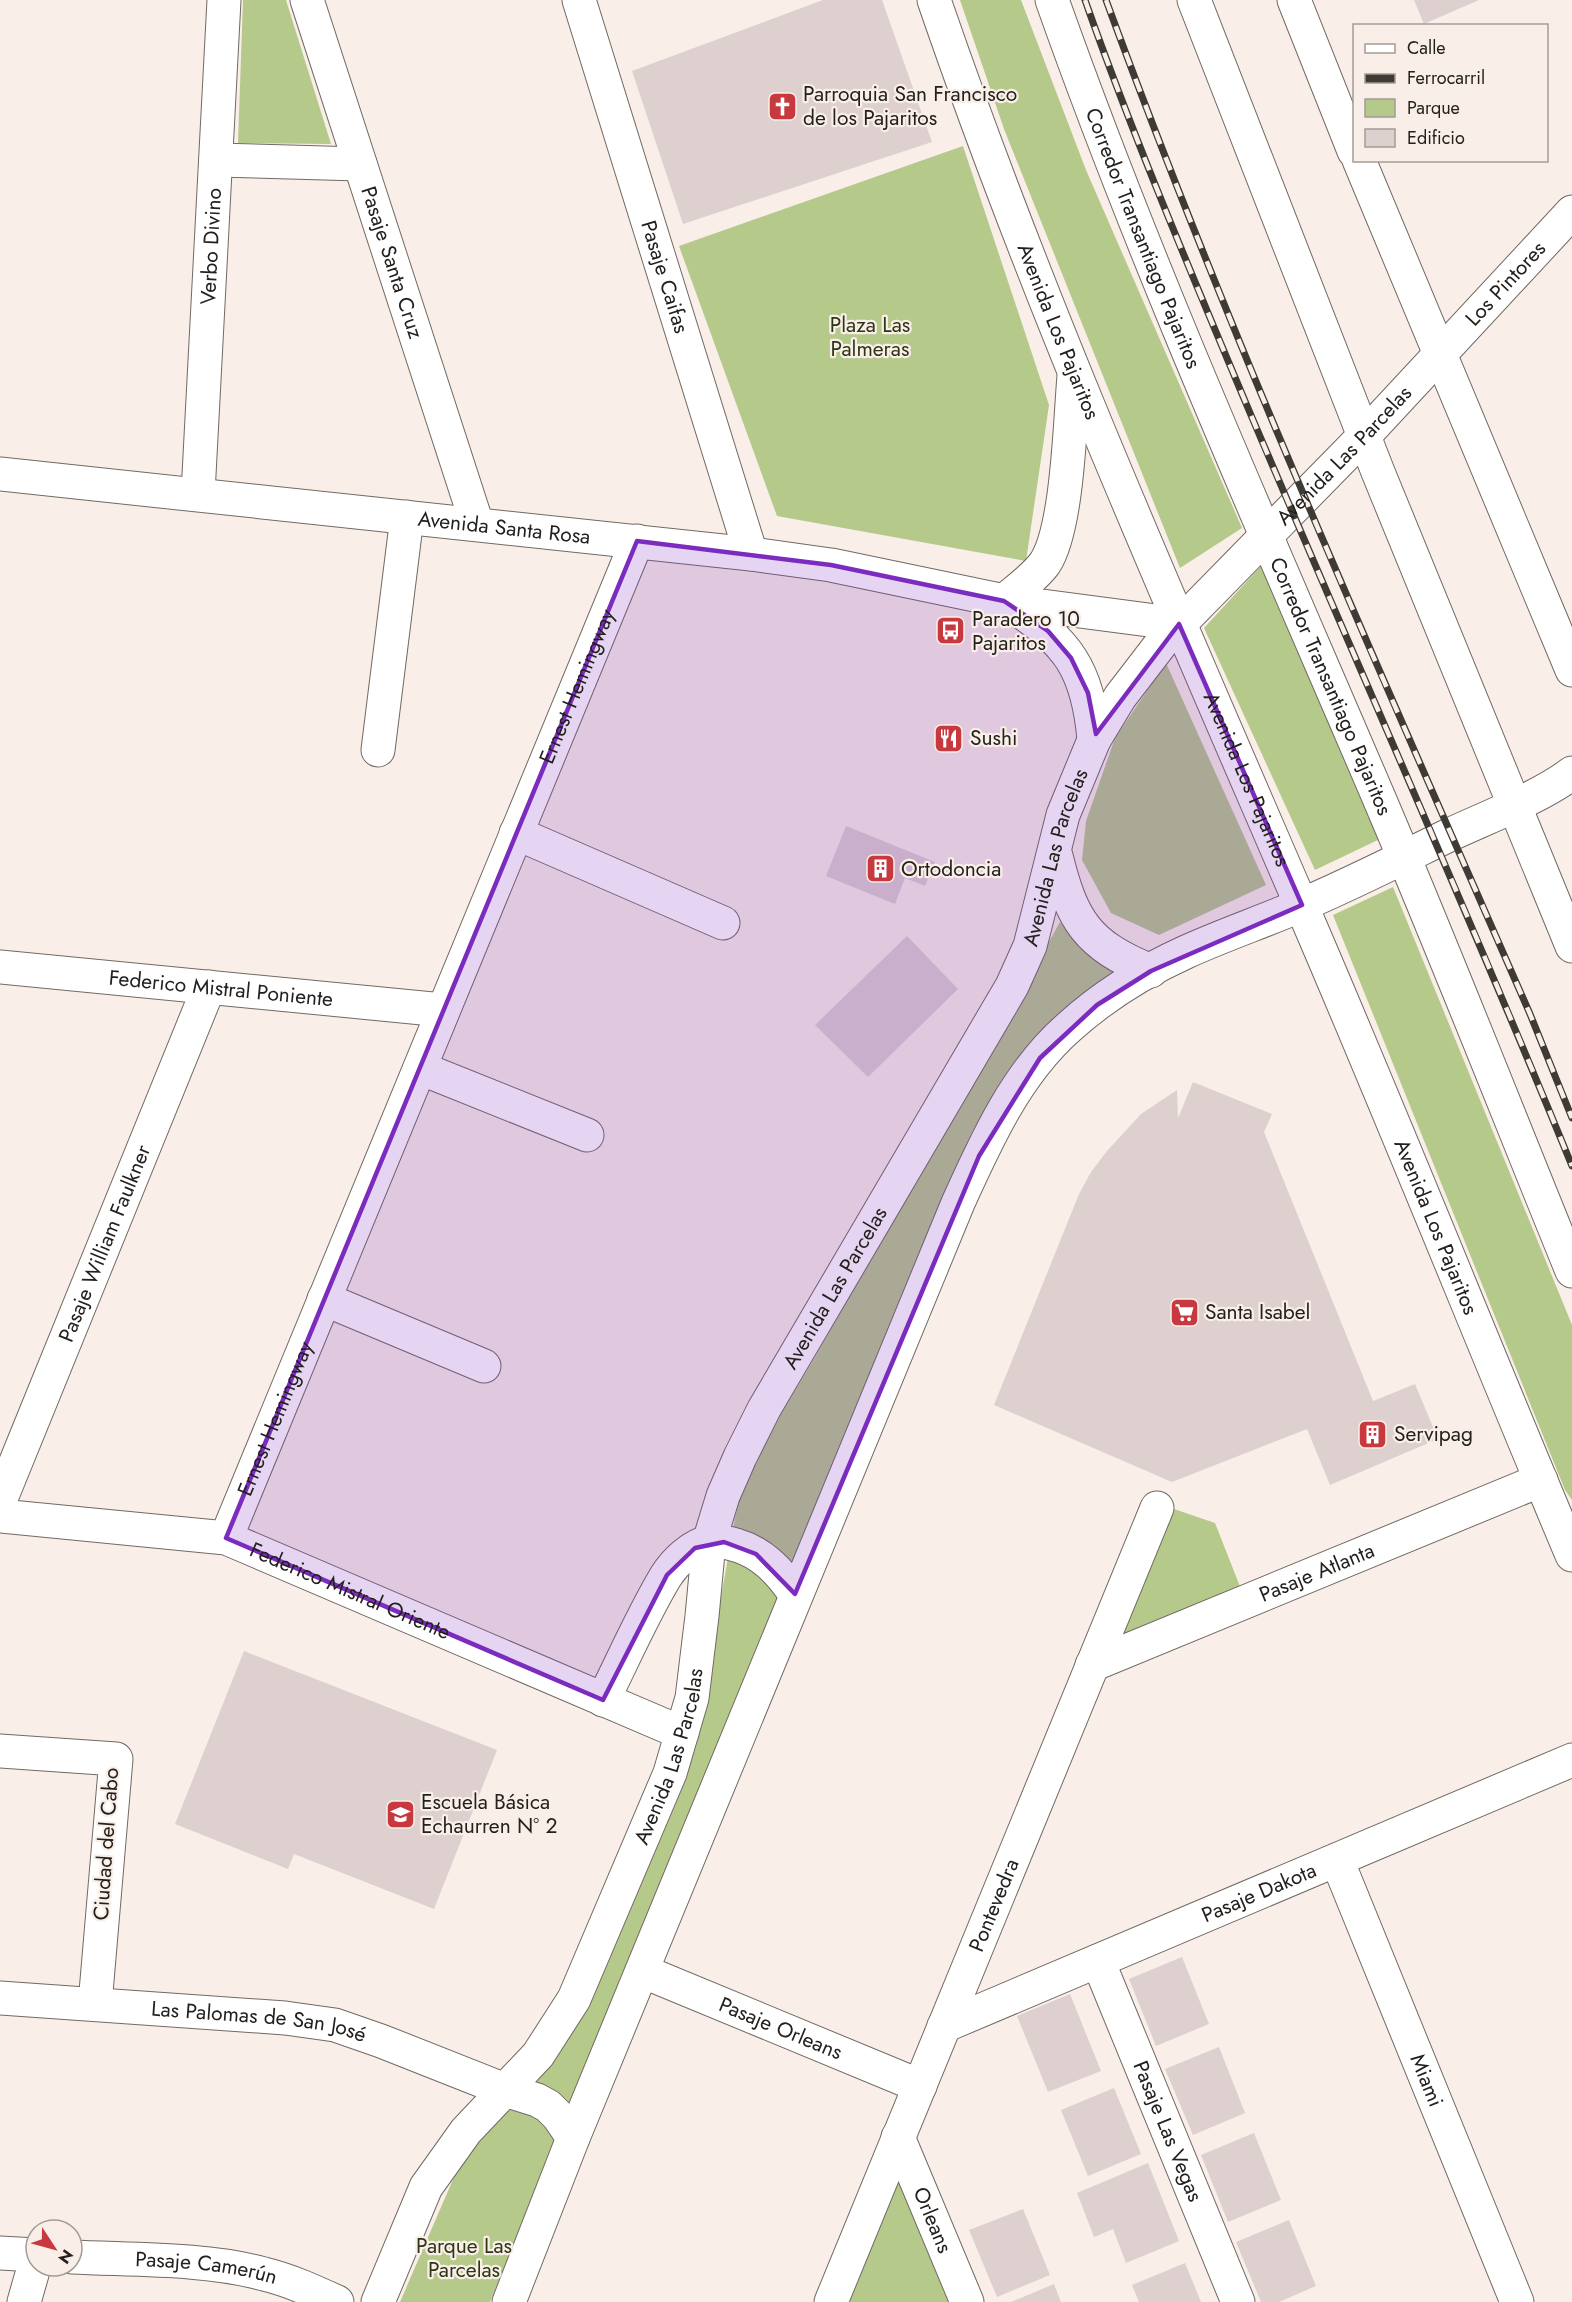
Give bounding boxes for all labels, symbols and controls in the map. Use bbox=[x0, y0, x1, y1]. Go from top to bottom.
legend bbox=[1353, 24, 1548, 162]
text: Calle bbox=[1407, 35, 1446, 61]
text: Ferrocarril bbox=[1407, 65, 1485, 91]
place label: Parroquia San Francisco de los Pajaritos bbox=[803, 79, 1017, 133]
church icon: Parroquia San Francisco de los Pajaritos bbox=[766, 90, 798, 122]
text: Parque bbox=[1407, 95, 1460, 121]
street label: Corredor Transantiago Pajaritos bbox=[1078, 104, 1209, 373]
text: Edificio bbox=[1407, 125, 1465, 151]
street label: Pasaje Santa Cruz bbox=[353, 183, 431, 343]
street label: Verbo Divino bbox=[193, 187, 229, 306]
street label: Pasaje Caifas bbox=[633, 217, 697, 337]
street label: Los Pintores bbox=[1458, 234, 1553, 333]
street label: Avenida Los Pajaritos bbox=[1010, 239, 1107, 424]
park label: Plaza Las Palmeras bbox=[830, 310, 910, 364]
street label: Avenida Las Parcelas bbox=[1269, 379, 1419, 532]
street label: Avenida Santa Rosa bbox=[416, 504, 592, 552]
street label: Corredor Transantiago Pajaritos bbox=[1262, 553, 1400, 820]
street label: Ernest Hemingway bbox=[532, 604, 623, 768]
place label: Paradero 10 Pajaritos bbox=[972, 604, 1080, 658]
bus stop icon: Paradero 10 Pajaritos bbox=[935, 615, 967, 647]
street label: Avenida Los Pajaritos bbox=[1196, 687, 1298, 871]
restaurant icon: Sushi bbox=[933, 722, 965, 754]
place label: Sushi bbox=[970, 723, 1017, 753]
street label: Avenida Las Parcelas bbox=[1015, 764, 1096, 950]
building icon: Ortodoncia bbox=[864, 853, 896, 885]
place label: Ortodoncia bbox=[901, 854, 1001, 884]
street label: Federico Mistral Poniente bbox=[107, 963, 335, 1014]
street label: Avenida Los Pajaritos bbox=[1387, 1135, 1486, 1319]
street label: Pasaje William Faulkner bbox=[51, 1140, 159, 1347]
street label: Avenida Las Parcelas bbox=[776, 1201, 894, 1375]
supermarket icon: Santa Isabel bbox=[1168, 1296, 1200, 1328]
place label: Santa Isabel bbox=[1205, 1297, 1310, 1327]
street label: Ernest Hemingway bbox=[230, 1336, 321, 1501]
building icon: Servipag bbox=[1357, 1418, 1389, 1450]
place label: Servipag bbox=[1394, 1419, 1473, 1449]
street label: Federico Mistral Oriente bbox=[245, 1535, 455, 1647]
street label: Pasaje Atlanta bbox=[1255, 1535, 1379, 1610]
street label: Avenida Las Parcelas bbox=[626, 1667, 710, 1849]
street label: Ciudad del Cabo bbox=[86, 1767, 126, 1921]
place label: Escuela Básica Echaurren Nº 2 bbox=[421, 1787, 557, 1841]
school or university icon: Escuela Básica Echaurren Nº 2 bbox=[384, 1798, 416, 1830]
street label: Pontevedra bbox=[961, 1854, 1026, 1956]
street label: Pasaje Dakota bbox=[1197, 1855, 1321, 1930]
street label: Pasaje Orleans bbox=[714, 1989, 847, 2067]
street label: Las Palomas de San José bbox=[150, 1994, 371, 2050]
street label: Miami bbox=[1403, 2050, 1451, 2111]
street label: Pasaje Las Vegas bbox=[1126, 2056, 1210, 2206]
street label: Orleans bbox=[906, 2182, 960, 2258]
north arrow bbox=[24, 2218, 84, 2278]
park label: Parque Las Parcelas bbox=[416, 2231, 512, 2285]
street label: Pasaje Camerún bbox=[135, 2244, 281, 2292]
text: N bbox=[53, 2245, 79, 2268]

